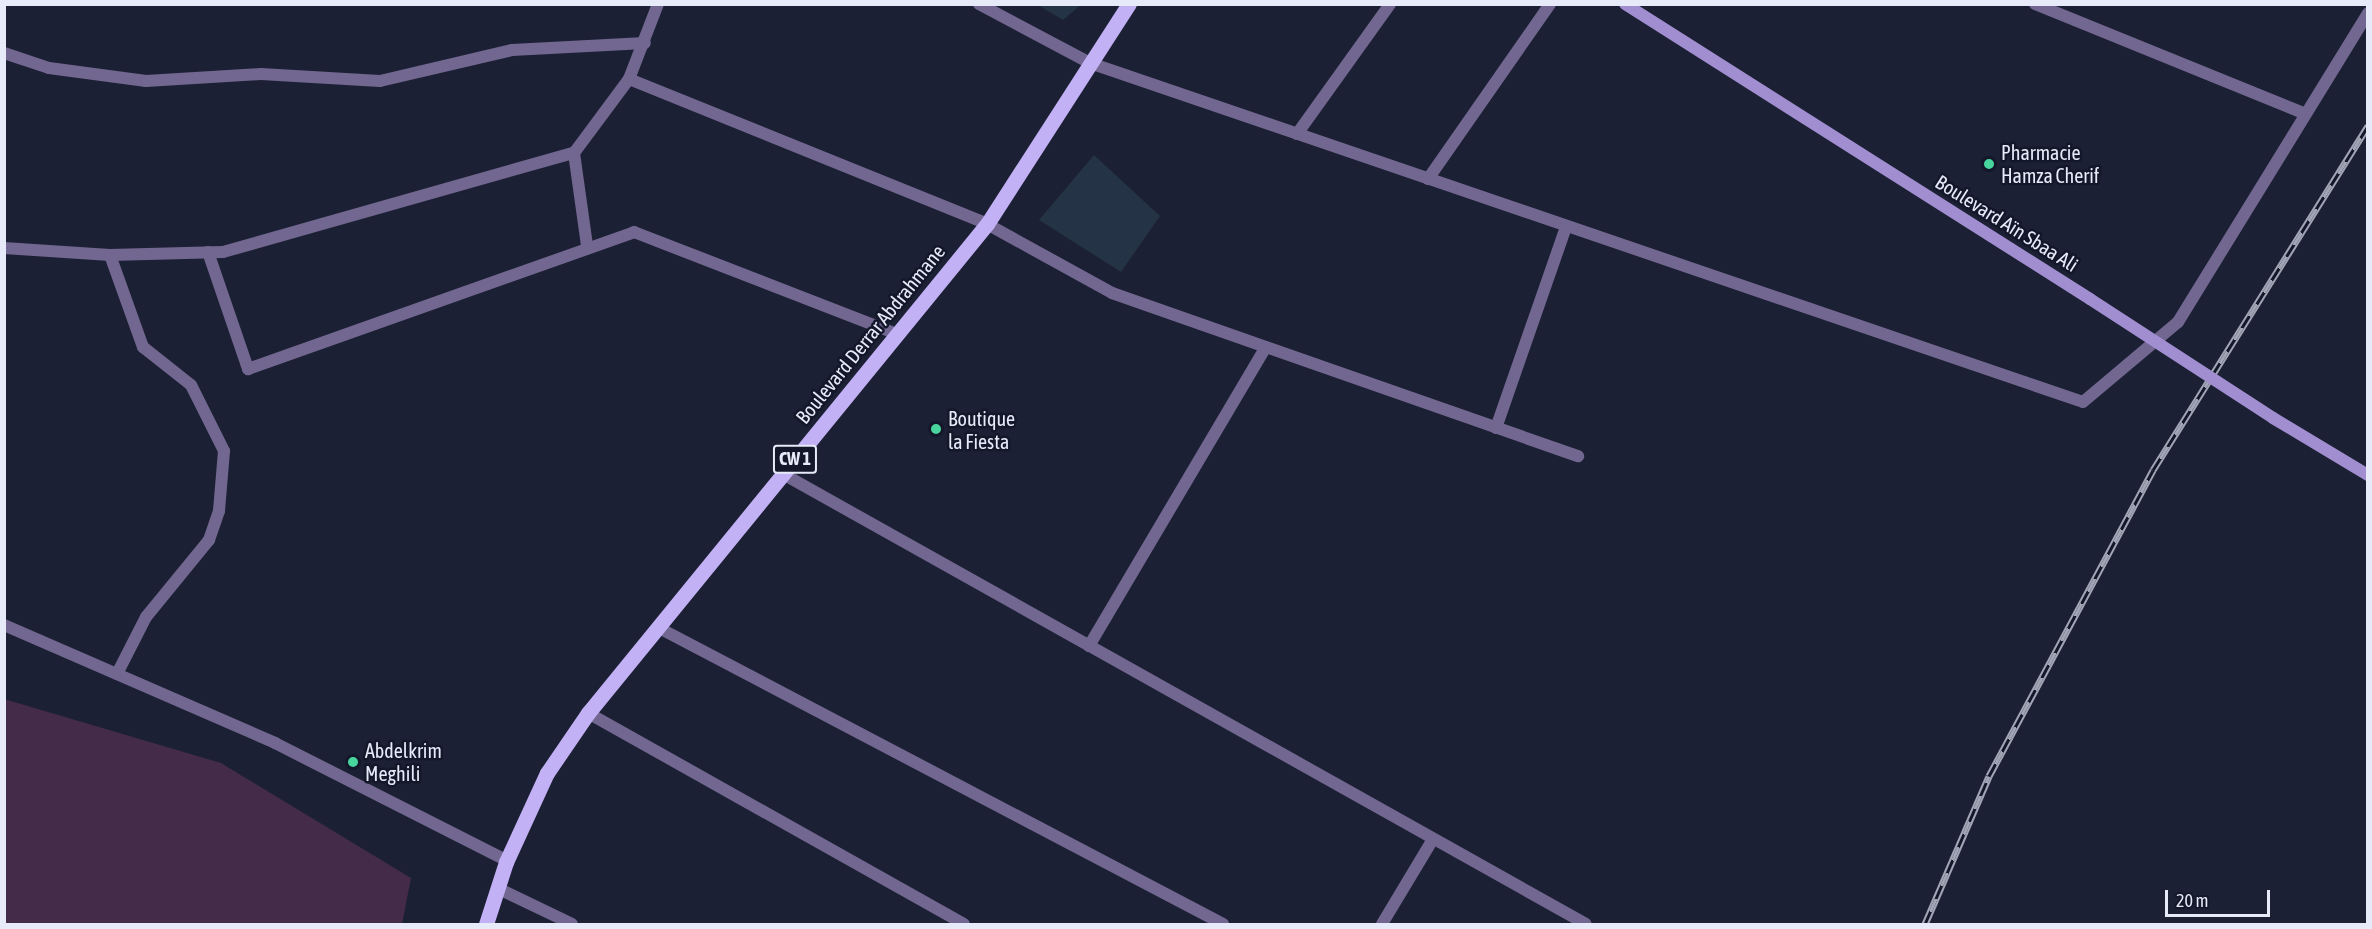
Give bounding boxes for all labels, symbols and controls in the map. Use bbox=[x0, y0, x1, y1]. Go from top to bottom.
place label: Pharmacie Hamza Cherif bbox=[2001, 140, 2099, 187]
marker: Pharmacie Hamza Cherif bbox=[1982, 157, 1996, 171]
street label: Boulevard Aïn Sbaa Ali bbox=[1931, 169, 2083, 277]
street label: Boulevard Derrar Abdrahmane bbox=[790, 240, 950, 428]
place label: Boutique la Fiesta bbox=[948, 406, 1015, 453]
marker: Boutique la Fiesta bbox=[929, 422, 943, 436]
road number: CW 1 bbox=[772, 444, 818, 474]
place label: Abdelkrim Meghili bbox=[365, 738, 442, 785]
marker: Abdelkrim Meghili bbox=[346, 755, 360, 769]
scale bar bbox=[2168, 878, 2273, 916]
text: 20 m bbox=[2176, 890, 2208, 911]

